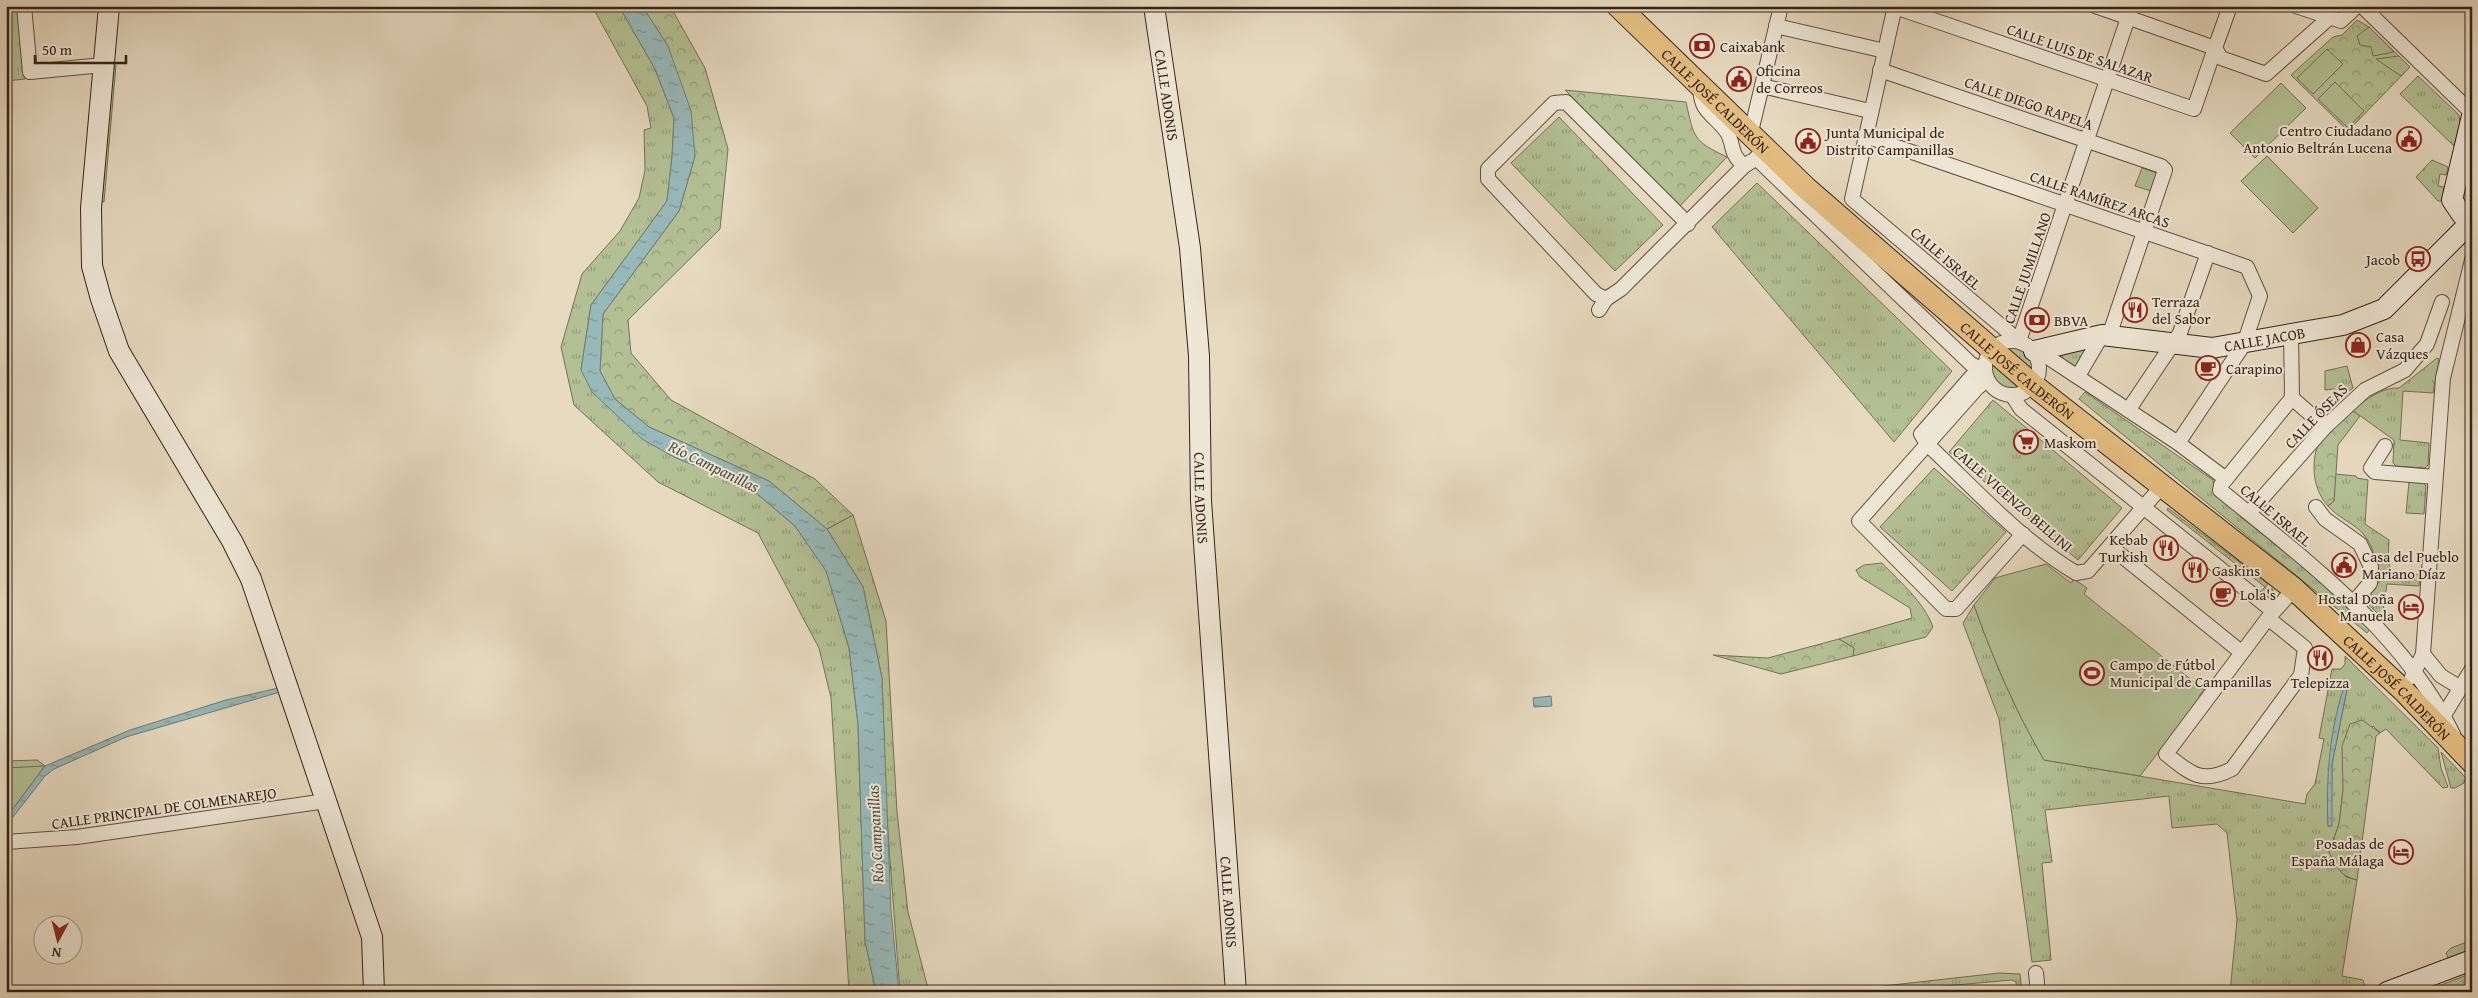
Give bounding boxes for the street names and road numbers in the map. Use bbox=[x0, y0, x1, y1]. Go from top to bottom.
street label: CALLE LUIS DE SALAZAR bbox=[2004, 18, 2156, 88]
street label: CALLE JOSÉ CALDERÓN bbox=[1657, 43, 1774, 158]
street label: CALLE ADONIS bbox=[1150, 48, 1184, 142]
street label: CALLE DIEGO RAPELA bbox=[1962, 71, 2096, 135]
street label: CALLE RAMÍREZ ARCAS bbox=[2027, 165, 2173, 233]
street label: CALLE JUMILLANO bbox=[1998, 210, 2056, 326]
street label: CALLE ISRAEL bbox=[1906, 222, 1986, 295]
street label: CALLE JOSÉ CALDERÓN bbox=[1956, 316, 2079, 424]
street label: CALLE JACOB bbox=[2222, 321, 2307, 356]
street label: CALLE ÓSEAS bbox=[2280, 379, 2352, 453]
street label: CALLE VICENZO BELLINI bbox=[1949, 441, 2077, 557]
street label: CALLE ADONIS bbox=[1190, 452, 1215, 544]
street label: CALLE ISRAEL bbox=[2236, 479, 2317, 551]
street label: CALLE JOSÉ CALDERÓN bbox=[2339, 630, 2456, 745]
street label: CALLE PRINCIPAL DE COLMENAREJO bbox=[50, 782, 278, 834]
street label: CALLE ADONIS bbox=[1216, 856, 1243, 948]

